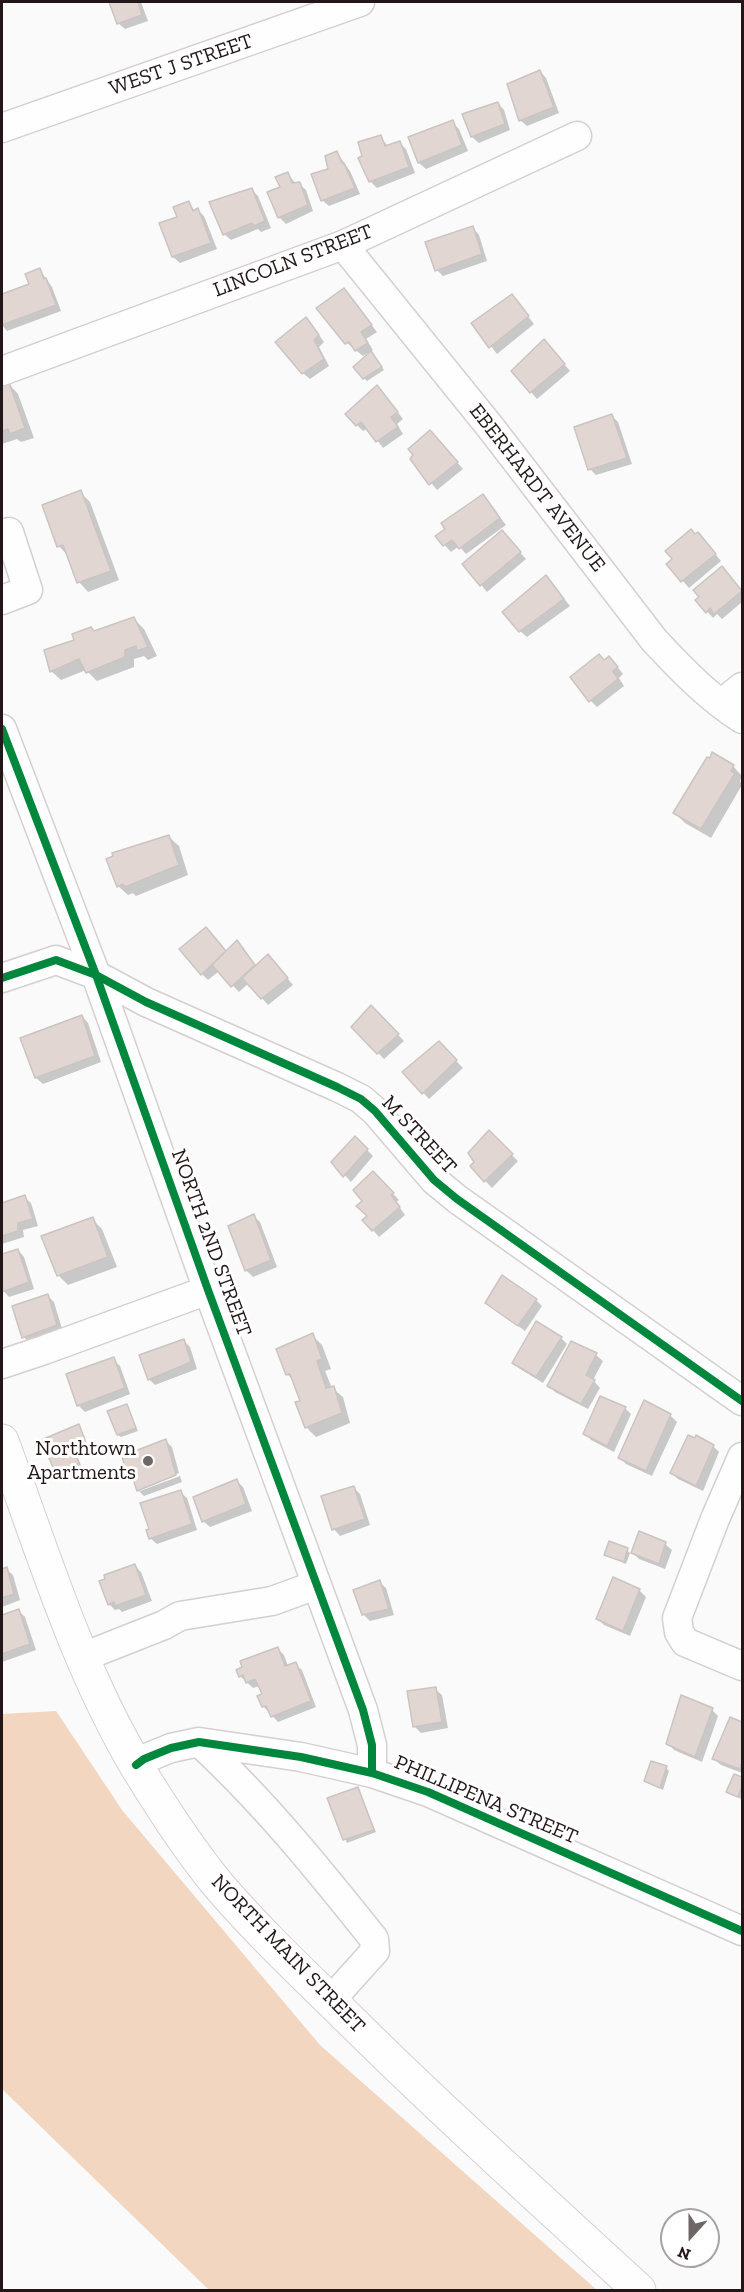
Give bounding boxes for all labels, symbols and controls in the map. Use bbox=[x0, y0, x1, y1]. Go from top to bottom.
street label: WEST J STREET bbox=[106, 29, 256, 101]
street label: LINCOLN STREET bbox=[210, 219, 376, 303]
street label: EBERHARDT AVENUE bbox=[464, 399, 610, 577]
street label: M STREET bbox=[376, 1091, 462, 1179]
street label: NORTH 2ND STREET bbox=[165, 1146, 257, 1340]
place label: Northtown Apartments bbox=[27, 1436, 136, 1486]
marker: Northtown Apartments bbox=[141, 1454, 155, 1468]
street label: PHILLIPENA STREET bbox=[391, 1750, 581, 1850]
street label: NORTH MAIN STREET bbox=[206, 1869, 370, 2039]
north arrow bbox=[660, 2208, 720, 2268]
text: N bbox=[675, 2242, 693, 2264]

